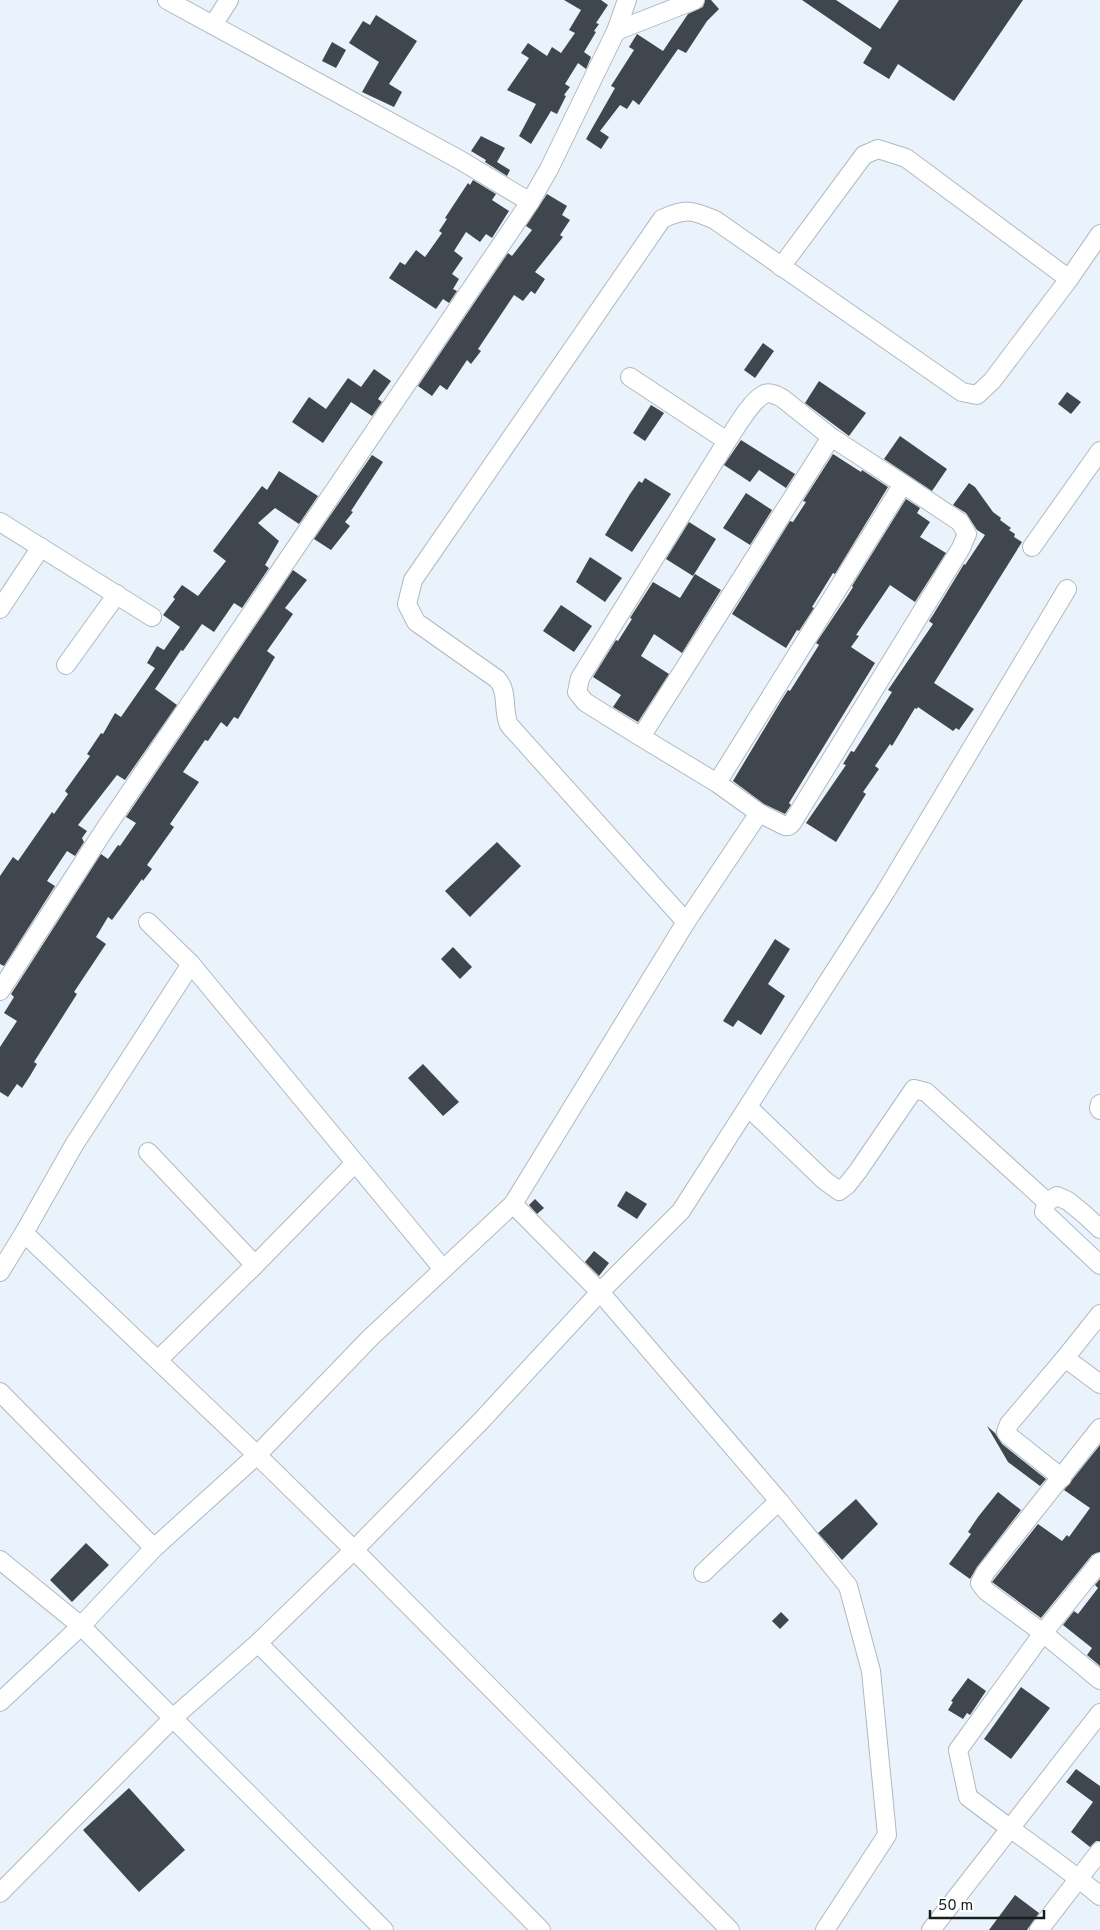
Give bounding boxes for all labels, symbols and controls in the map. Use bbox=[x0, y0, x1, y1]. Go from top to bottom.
scale bar bbox=[930, 1888, 1044, 1920]
text: 50 m bbox=[938, 1897, 973, 1916]

